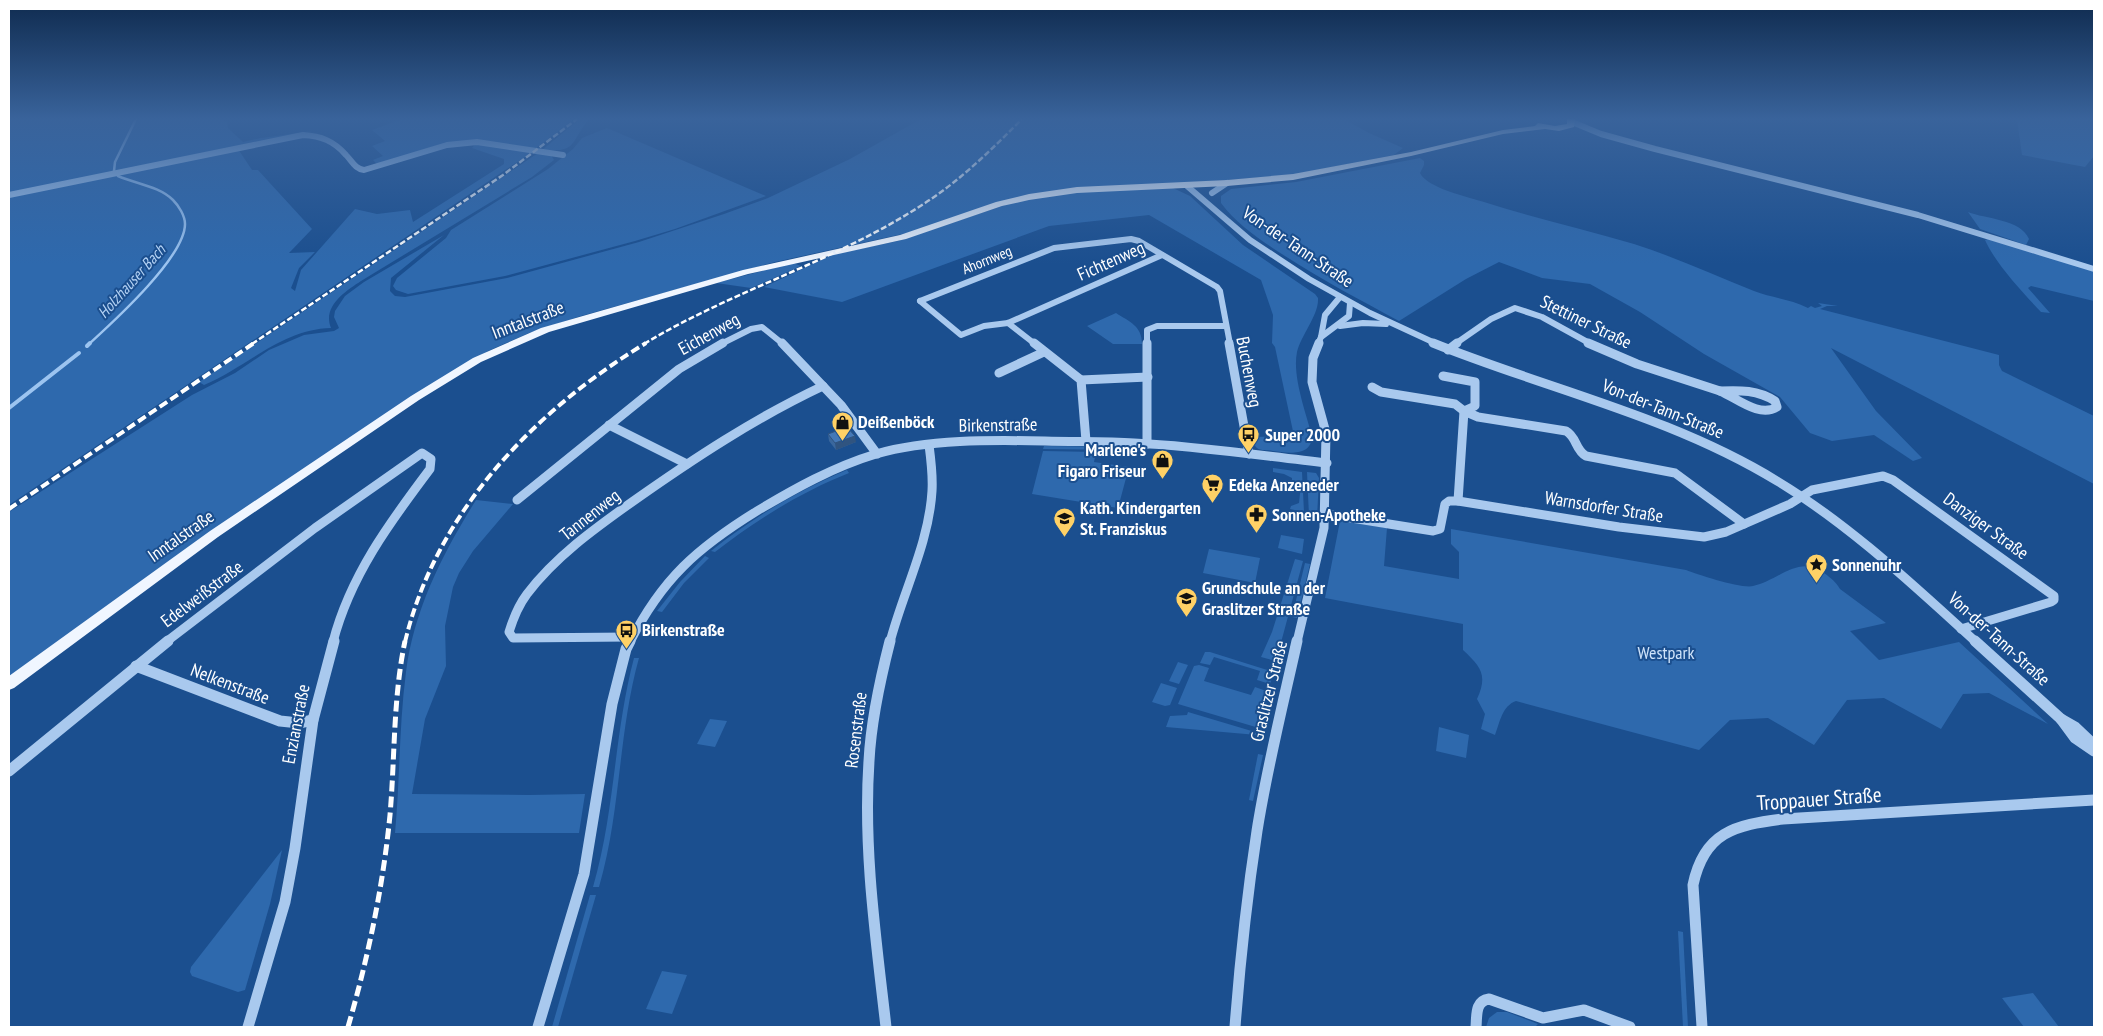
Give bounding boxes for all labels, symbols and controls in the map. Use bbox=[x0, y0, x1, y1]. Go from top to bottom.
street label: Von-der-Tann-Straße bbox=[1237, 200, 1358, 292]
street label: Fichtenweg bbox=[1074, 236, 1148, 286]
water label: Holzhauser Bach bbox=[93, 239, 170, 322]
street label: Ahornweg bbox=[959, 241, 1015, 278]
street label: Stettiner Straße bbox=[1537, 290, 1636, 354]
street label: Inntalstraße bbox=[488, 295, 567, 344]
street label: Eichenweg bbox=[674, 307, 744, 360]
street label: Buchenweg bbox=[1231, 335, 1268, 409]
street label: Von-der-Tann-Straße bbox=[1598, 373, 1727, 443]
shop icon: Deißenböck bbox=[830, 410, 854, 441]
place label: Deißenböck bbox=[858, 410, 935, 433]
street label: Birkenstraße bbox=[958, 412, 1038, 437]
bus stop icon: Super 2000 bbox=[1237, 423, 1261, 454]
place label: Super 2000 bbox=[1265, 423, 1340, 446]
place label: Marlene's Figaro Friseur bbox=[1058, 438, 1147, 482]
shop icon: Marlene's Figaro Friseur bbox=[1150, 448, 1174, 479]
supermarket icon: Edeka Anzeneder bbox=[1201, 473, 1225, 504]
place label: Edeka Anzeneder bbox=[1229, 473, 1339, 496]
street label: Tannenweg bbox=[555, 484, 625, 545]
street label: Warnsdorfer Straße bbox=[1543, 486, 1665, 527]
street label: Danziger Straße bbox=[1939, 487, 2033, 564]
place label: Kath. Kindergarten St. Franziskus bbox=[1080, 496, 1201, 540]
pharmacy icon: Sonnen-Apotheke bbox=[1244, 503, 1268, 534]
place label: Sonnen-Apotheke bbox=[1272, 503, 1386, 526]
street label: Inntalstraße bbox=[143, 504, 218, 567]
school or university icon: Kath. Kindergarten St. Franziskus bbox=[1052, 506, 1076, 537]
place icon: Sonnenuhr bbox=[1804, 553, 1828, 584]
place label: Sonnenuhr bbox=[1832, 553, 1902, 576]
street label: Edelweißstraße bbox=[156, 555, 247, 632]
place label: Grundschule an der Graslitzer Straße bbox=[1202, 576, 1326, 620]
school or university icon: Grundschule an der Graslitzer Straße bbox=[1174, 586, 1198, 617]
street label: Von-der-Tann-Straße bbox=[1943, 586, 2055, 690]
bus stop icon: Birkenstraße bbox=[614, 618, 638, 649]
place label: Birkenstraße bbox=[642, 618, 725, 641]
street label: Graslitzer Straße bbox=[1245, 638, 1292, 744]
park label: Westpark bbox=[1638, 641, 1694, 664]
street label: Nelkenstraße bbox=[187, 658, 273, 709]
street label: Enzianstraße bbox=[277, 682, 314, 766]
street label: Rosenstraße bbox=[839, 691, 872, 769]
street label: Troppauer Straße bbox=[1756, 781, 1882, 816]

